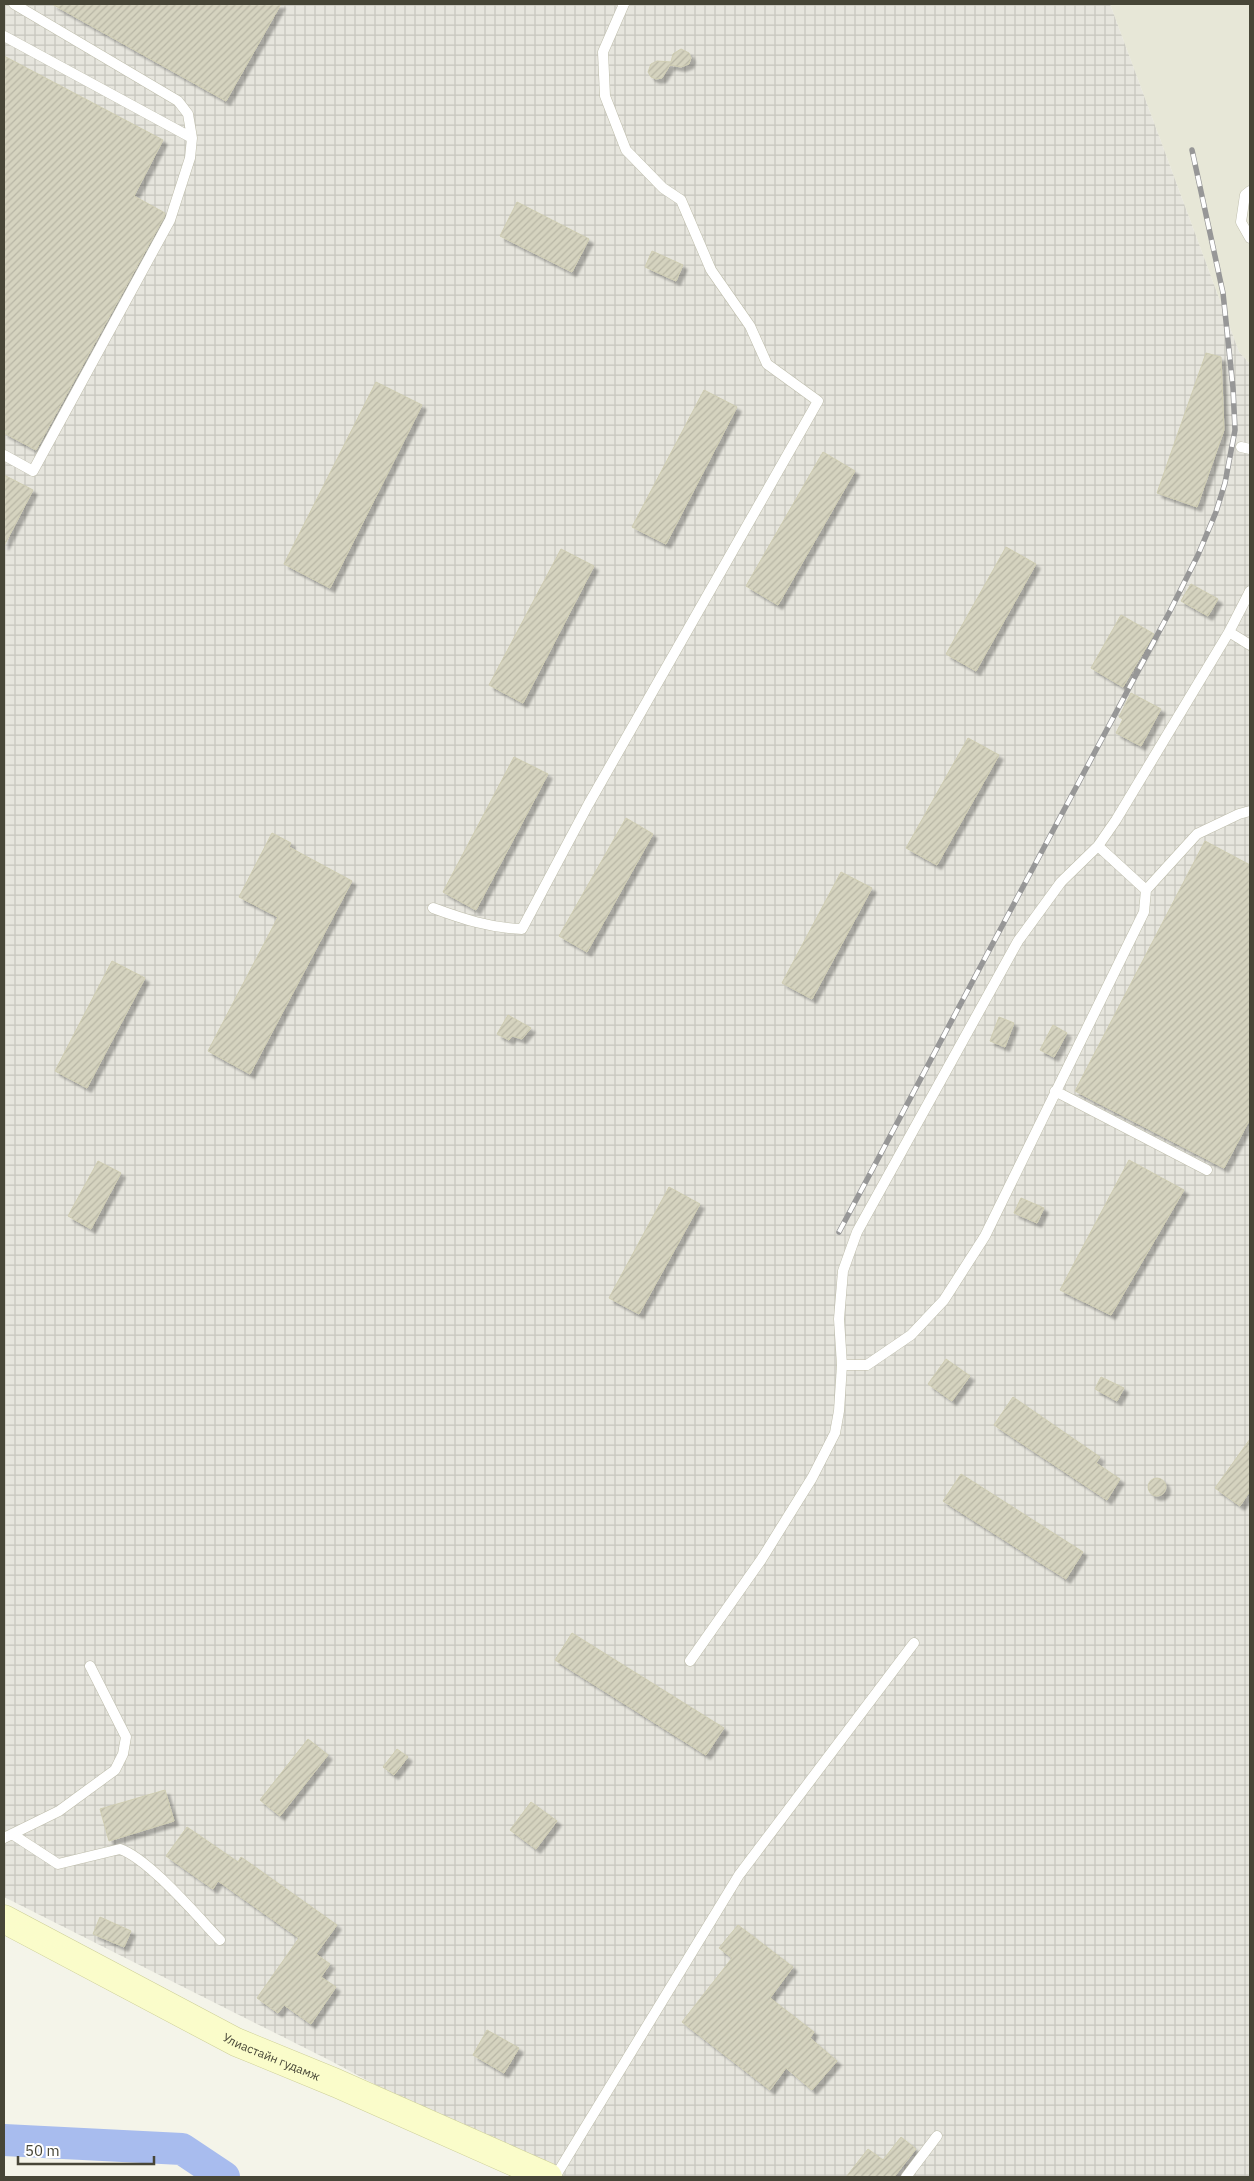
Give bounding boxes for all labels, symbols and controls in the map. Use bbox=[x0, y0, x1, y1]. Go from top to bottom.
street label: Улиастайн гудамж bbox=[220, 2029, 322, 2083]
scale bar bbox=[18, 2134, 154, 2166]
text: 50 m bbox=[25, 2141, 60, 2160]

